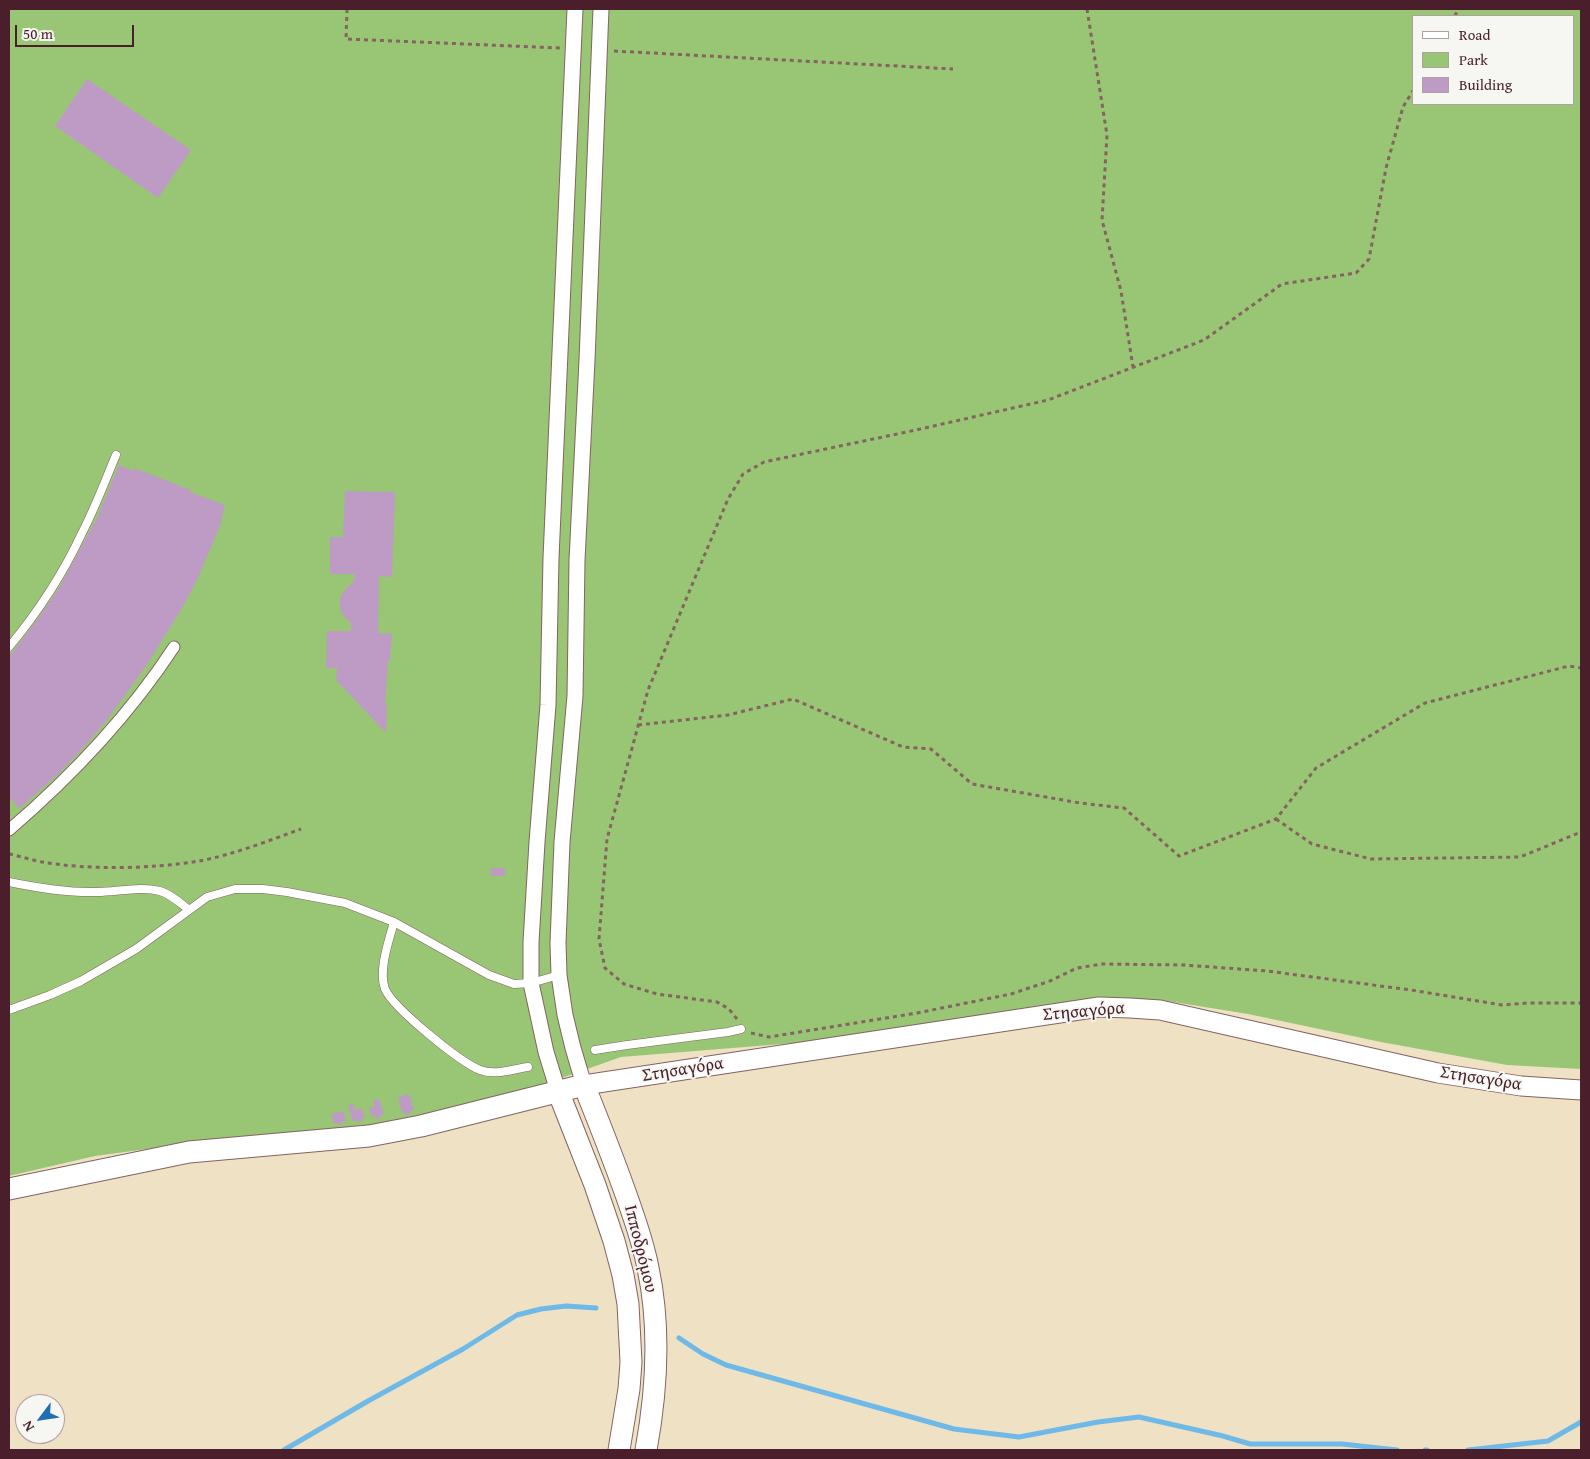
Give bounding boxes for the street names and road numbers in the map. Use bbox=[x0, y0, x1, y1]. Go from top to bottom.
street label: Στησαγόρα bbox=[1042, 998, 1126, 1026]
street label: Στησαγόρα bbox=[641, 1053, 725, 1087]
street label: Στησαγόρα bbox=[1439, 1062, 1523, 1096]
street label: Ιπποδρόμου bbox=[619, 1203, 661, 1295]

